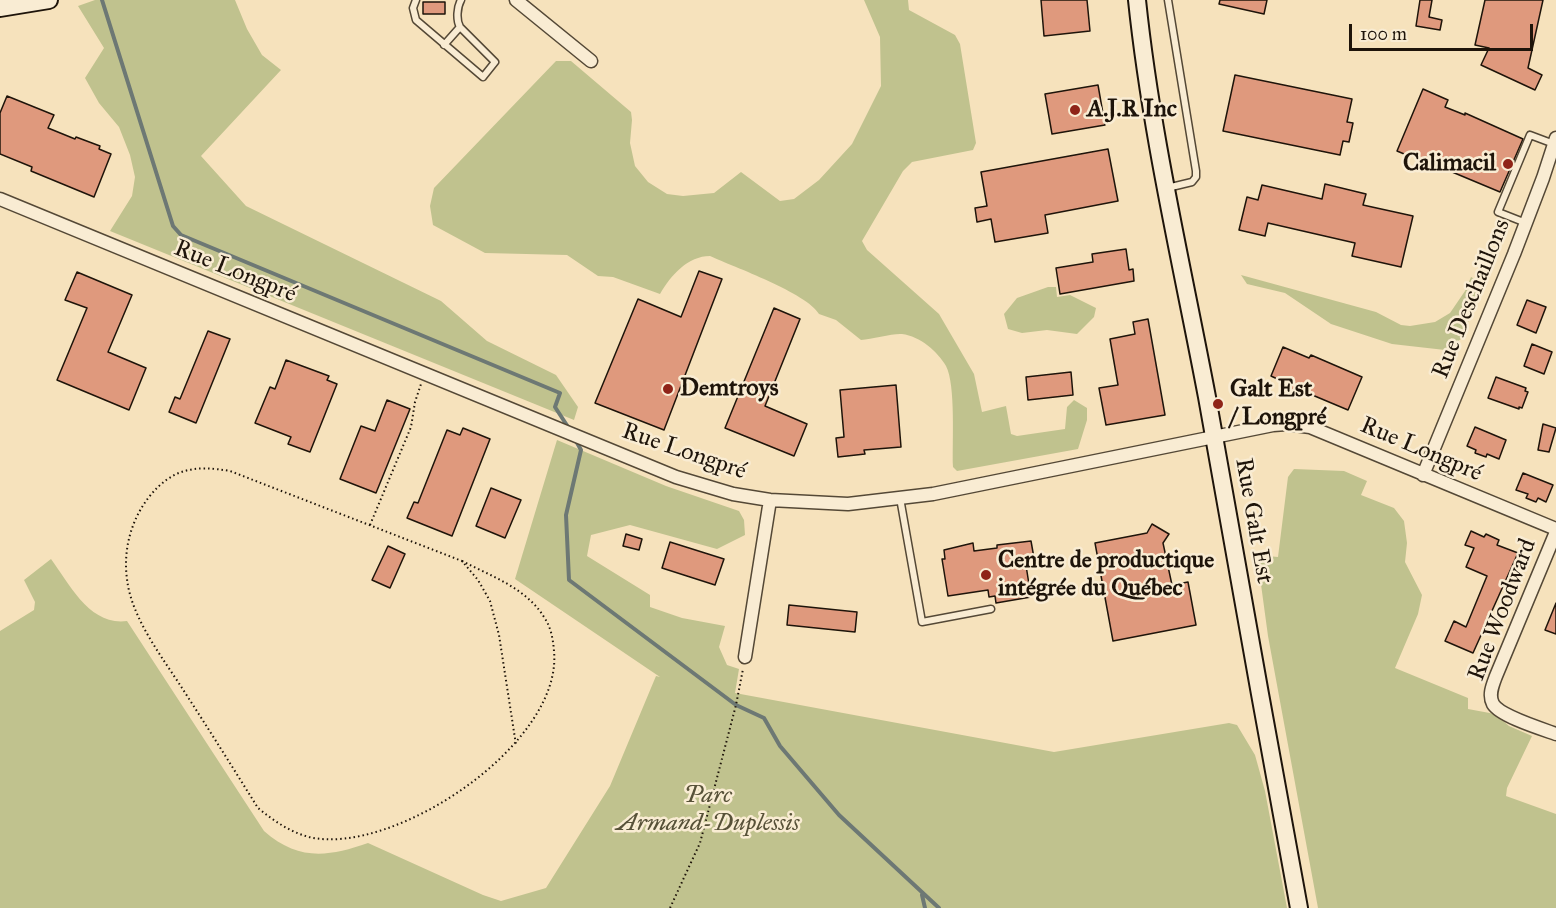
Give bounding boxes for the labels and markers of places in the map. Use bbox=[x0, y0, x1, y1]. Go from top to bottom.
place label: A.J.R Inc bbox=[1087, 96, 1177, 124]
marker: A.J.R Inc bbox=[1068, 103, 1082, 117]
place label: Calimacil bbox=[1403, 150, 1496, 178]
marker: Calimacil bbox=[1501, 157, 1515, 171]
place label: Demtroys bbox=[680, 375, 778, 403]
place label: Galt Est / Longpré bbox=[1230, 376, 1327, 432]
marker: Demtroys bbox=[661, 382, 675, 396]
marker: Galt Est / Longpré bbox=[1211, 397, 1225, 411]
place label: Centre de productique intégrée du Québec bbox=[998, 547, 1214, 603]
marker: Centre de productique intégrée du Québec bbox=[979, 568, 993, 582]

